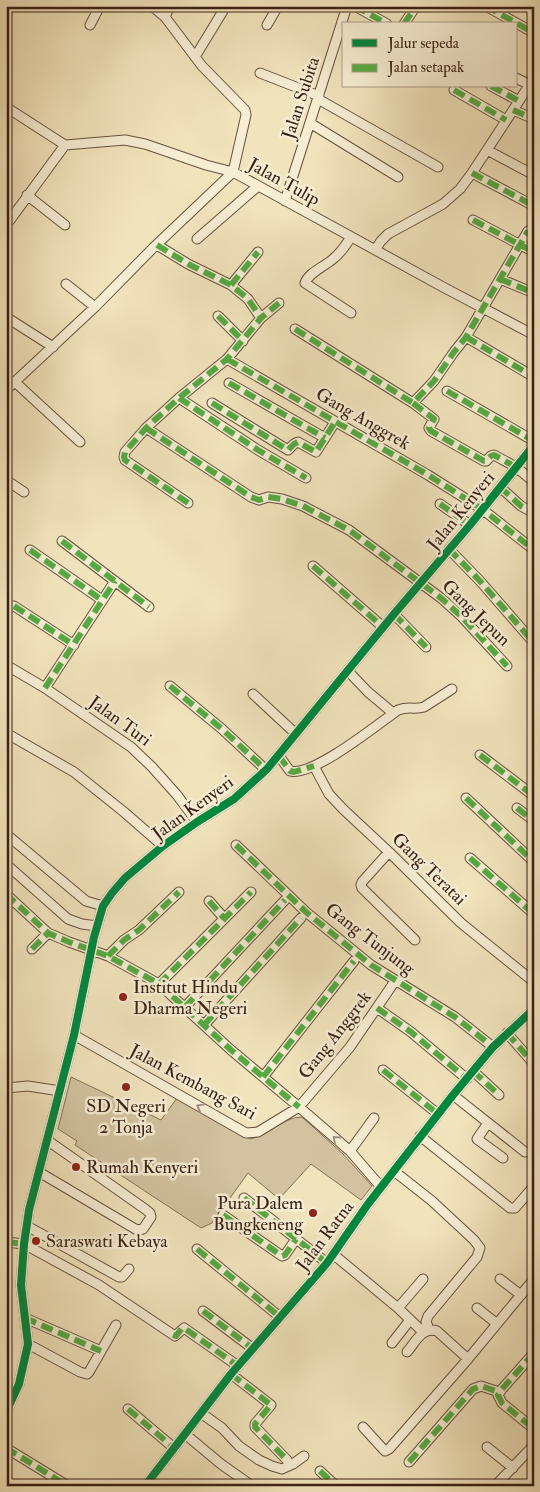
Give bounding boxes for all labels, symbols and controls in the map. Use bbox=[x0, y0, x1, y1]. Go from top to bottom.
legend bbox=[342, 22, 518, 88]
text: Jalur sepeda bbox=[387, 34, 460, 54]
street label: Jalan Subita bbox=[277, 53, 325, 143]
text: Jalan setapak bbox=[387, 58, 464, 78]
street label: Jalan Tulip bbox=[243, 152, 324, 211]
street label: Gang Anggrek bbox=[311, 383, 415, 456]
street label: Jalan Kenyeri bbox=[421, 467, 500, 556]
street label: Gang Jepun bbox=[437, 575, 515, 651]
street label: Jalan Turi bbox=[83, 690, 156, 751]
street label: Jalan Kenyeri bbox=[147, 771, 238, 846]
street label: Gang Teratai bbox=[387, 828, 471, 910]
street label: Gang Tunjung bbox=[321, 898, 420, 981]
place label: Institut Hindu Dharma Negeri bbox=[133, 976, 248, 1020]
street label: Gang Anggrek bbox=[293, 986, 377, 1084]
marker: Institut Hindu Dharma Negeri bbox=[117, 991, 129, 1003]
street label: Jalan Kembang Sari bbox=[125, 1038, 260, 1125]
marker: SD Negeri 2 Tonja bbox=[120, 1081, 132, 1093]
place label: SD Negeri 2 Tonja bbox=[86, 1095, 166, 1139]
one-way arrow bbox=[196, 1103, 205, 1113]
one-way arrow bbox=[333, 1136, 342, 1145]
place label: Rumah Kenyeri bbox=[86, 1156, 199, 1179]
marker: Rumah Kenyeri bbox=[70, 1161, 82, 1173]
place label: Pura Dalem Bungkeneng bbox=[213, 1192, 304, 1236]
street label: Jalan Ratna bbox=[290, 1196, 359, 1277]
marker: Pura Dalem Bungkeneng bbox=[307, 1207, 319, 1219]
place label: Saraswati Kebaya bbox=[46, 1230, 168, 1253]
marker: Saraswati Kebaya bbox=[30, 1235, 42, 1247]

